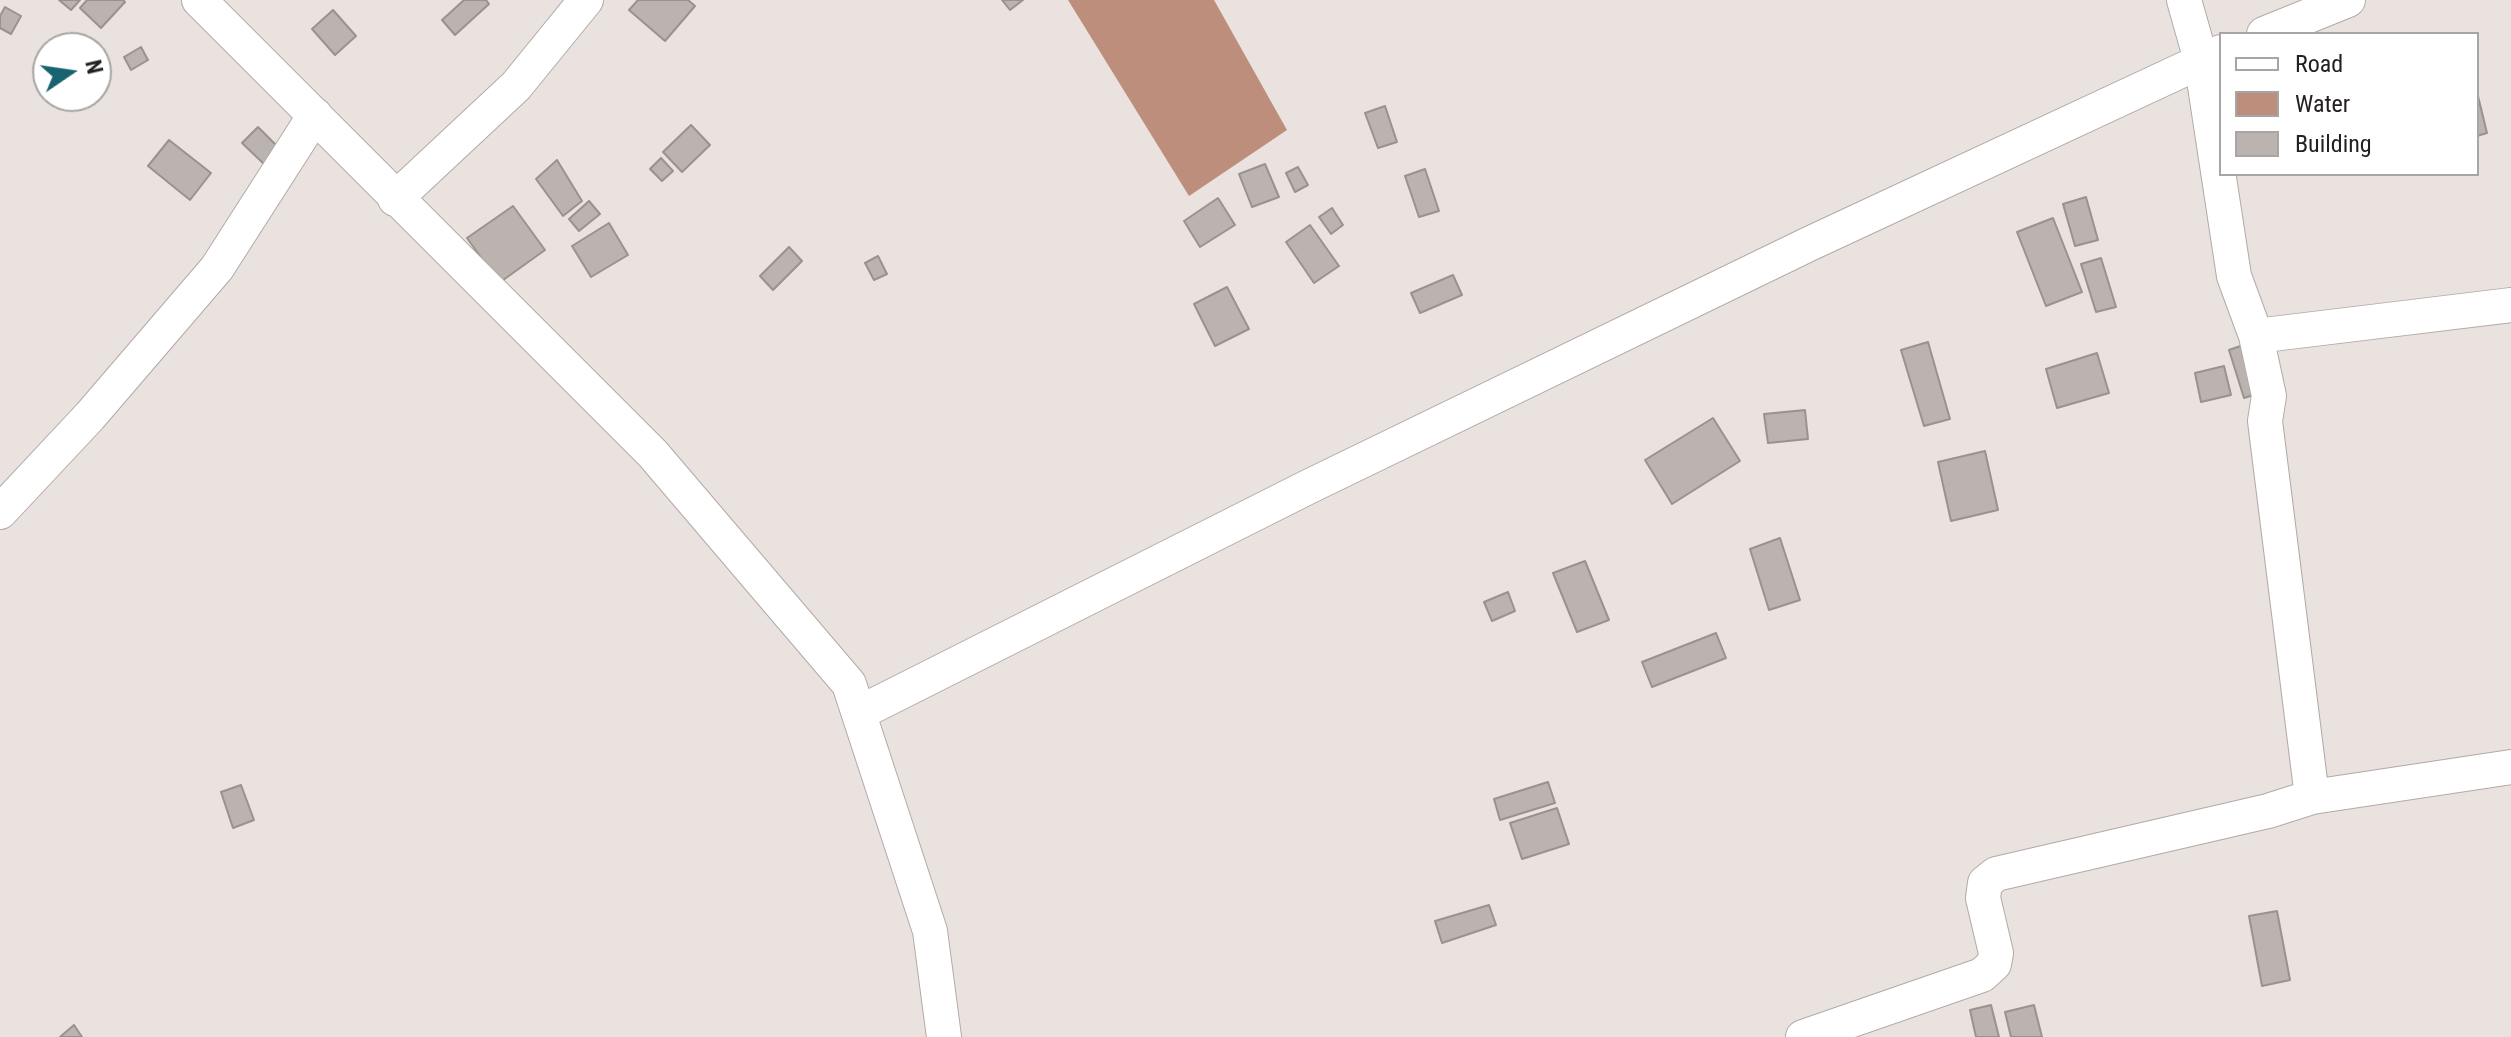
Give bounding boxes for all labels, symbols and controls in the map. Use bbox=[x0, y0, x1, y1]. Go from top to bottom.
north arrow bbox=[32, 32, 112, 112]
legend bbox=[2219, 32, 2479, 176]
text: Road bbox=[2295, 50, 2343, 78]
text: N bbox=[80, 58, 108, 76]
text: Water bbox=[2295, 90, 2350, 118]
text: Building bbox=[2295, 130, 2372, 158]

